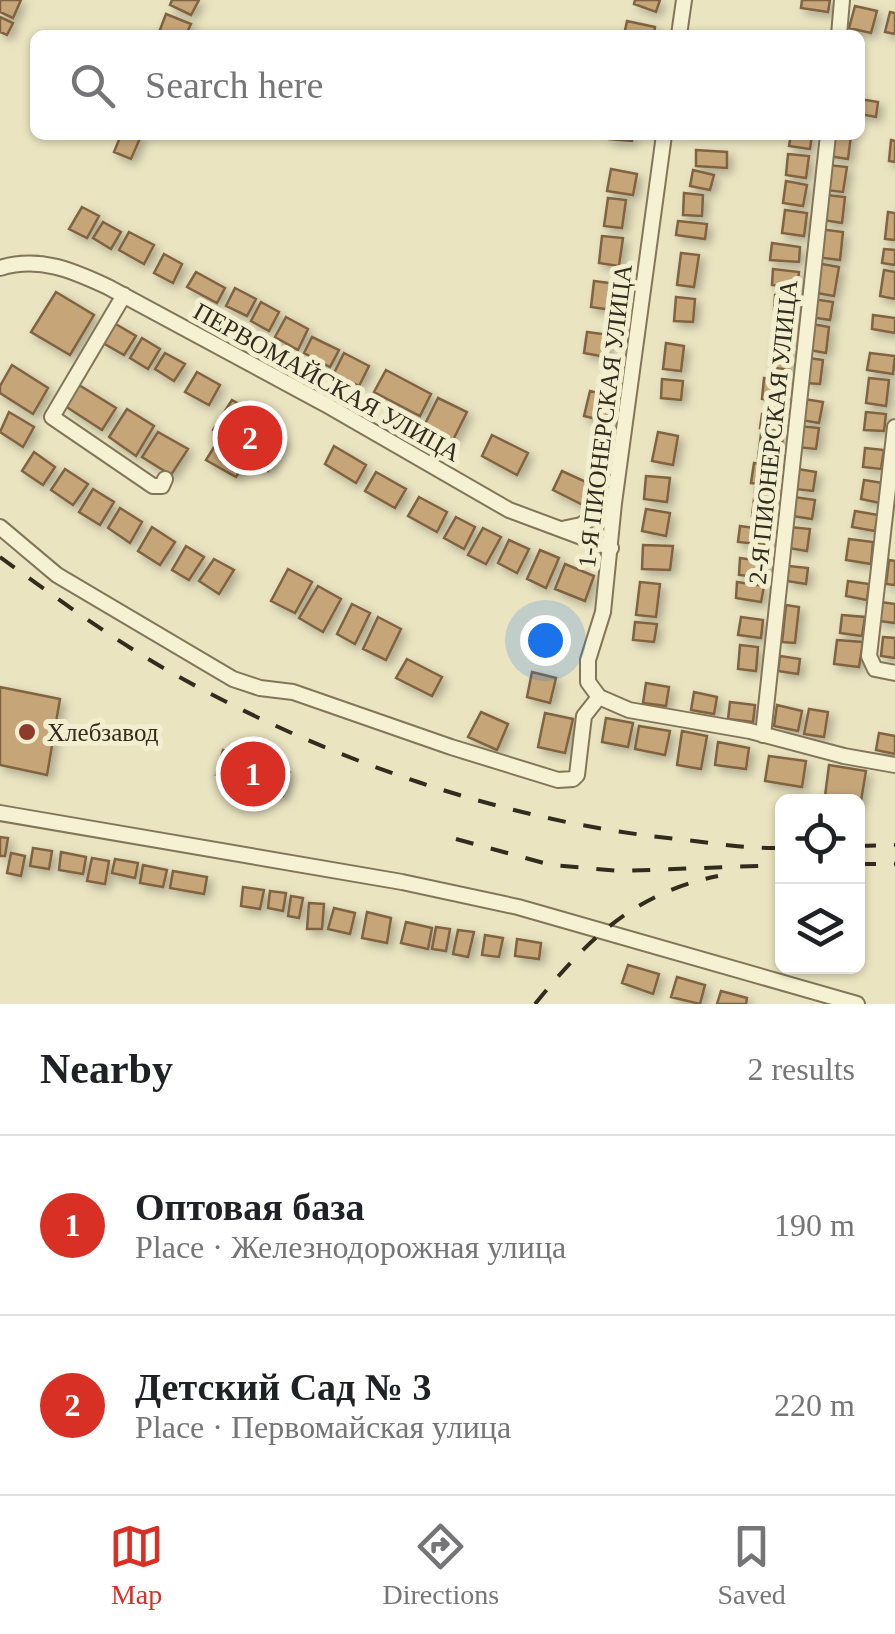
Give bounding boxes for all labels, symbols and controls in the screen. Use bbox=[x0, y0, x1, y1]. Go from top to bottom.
search box bbox=[30, 30, 865, 140]
icon: search bbox=[65, 58, 120, 113]
text: Search here bbox=[145, 64, 323, 106]
street label: 1-Я ПИОНЕРСКАЯ УЛИЦА bbox=[573, 263, 637, 569]
street label: 2-Я ПИОНЕРСКАЯ УЛИЦА bbox=[744, 279, 802, 585]
street label: ПЕРВОМАЙСКАЯ УЛИЦА bbox=[189, 297, 465, 467]
pin: 2 bbox=[218, 400, 282, 476]
your location bbox=[520, 615, 571, 666]
place label: Хлебзавод bbox=[47, 719, 159, 746]
marker: Хлебзавод bbox=[16, 721, 38, 743]
pin: 1 bbox=[220, 736, 286, 812]
map controls bbox=[775, 794, 865, 974]
button: locate bbox=[775, 794, 865, 884]
button: layers bbox=[775, 884, 865, 974]
text: Nearby bbox=[40, 1046, 173, 1092]
text: 2 results bbox=[747, 1051, 855, 1087]
text: Оптовая база bbox=[135, 1186, 365, 1228]
text: 1 bbox=[65, 1207, 81, 1243]
text: 190 m bbox=[774, 1207, 855, 1243]
text: Place · Железнодорожная улица bbox=[135, 1229, 566, 1265]
text: Детский Сад № 3 bbox=[135, 1366, 432, 1408]
text: 2 bbox=[65, 1387, 81, 1423]
text: 220 m bbox=[774, 1387, 855, 1423]
text: Place · Первомайская улица bbox=[135, 1409, 511, 1445]
tab: Map bbox=[109, 1519, 164, 1611]
tab: Directions bbox=[382, 1519, 499, 1611]
tab: Saved bbox=[717, 1519, 786, 1611]

